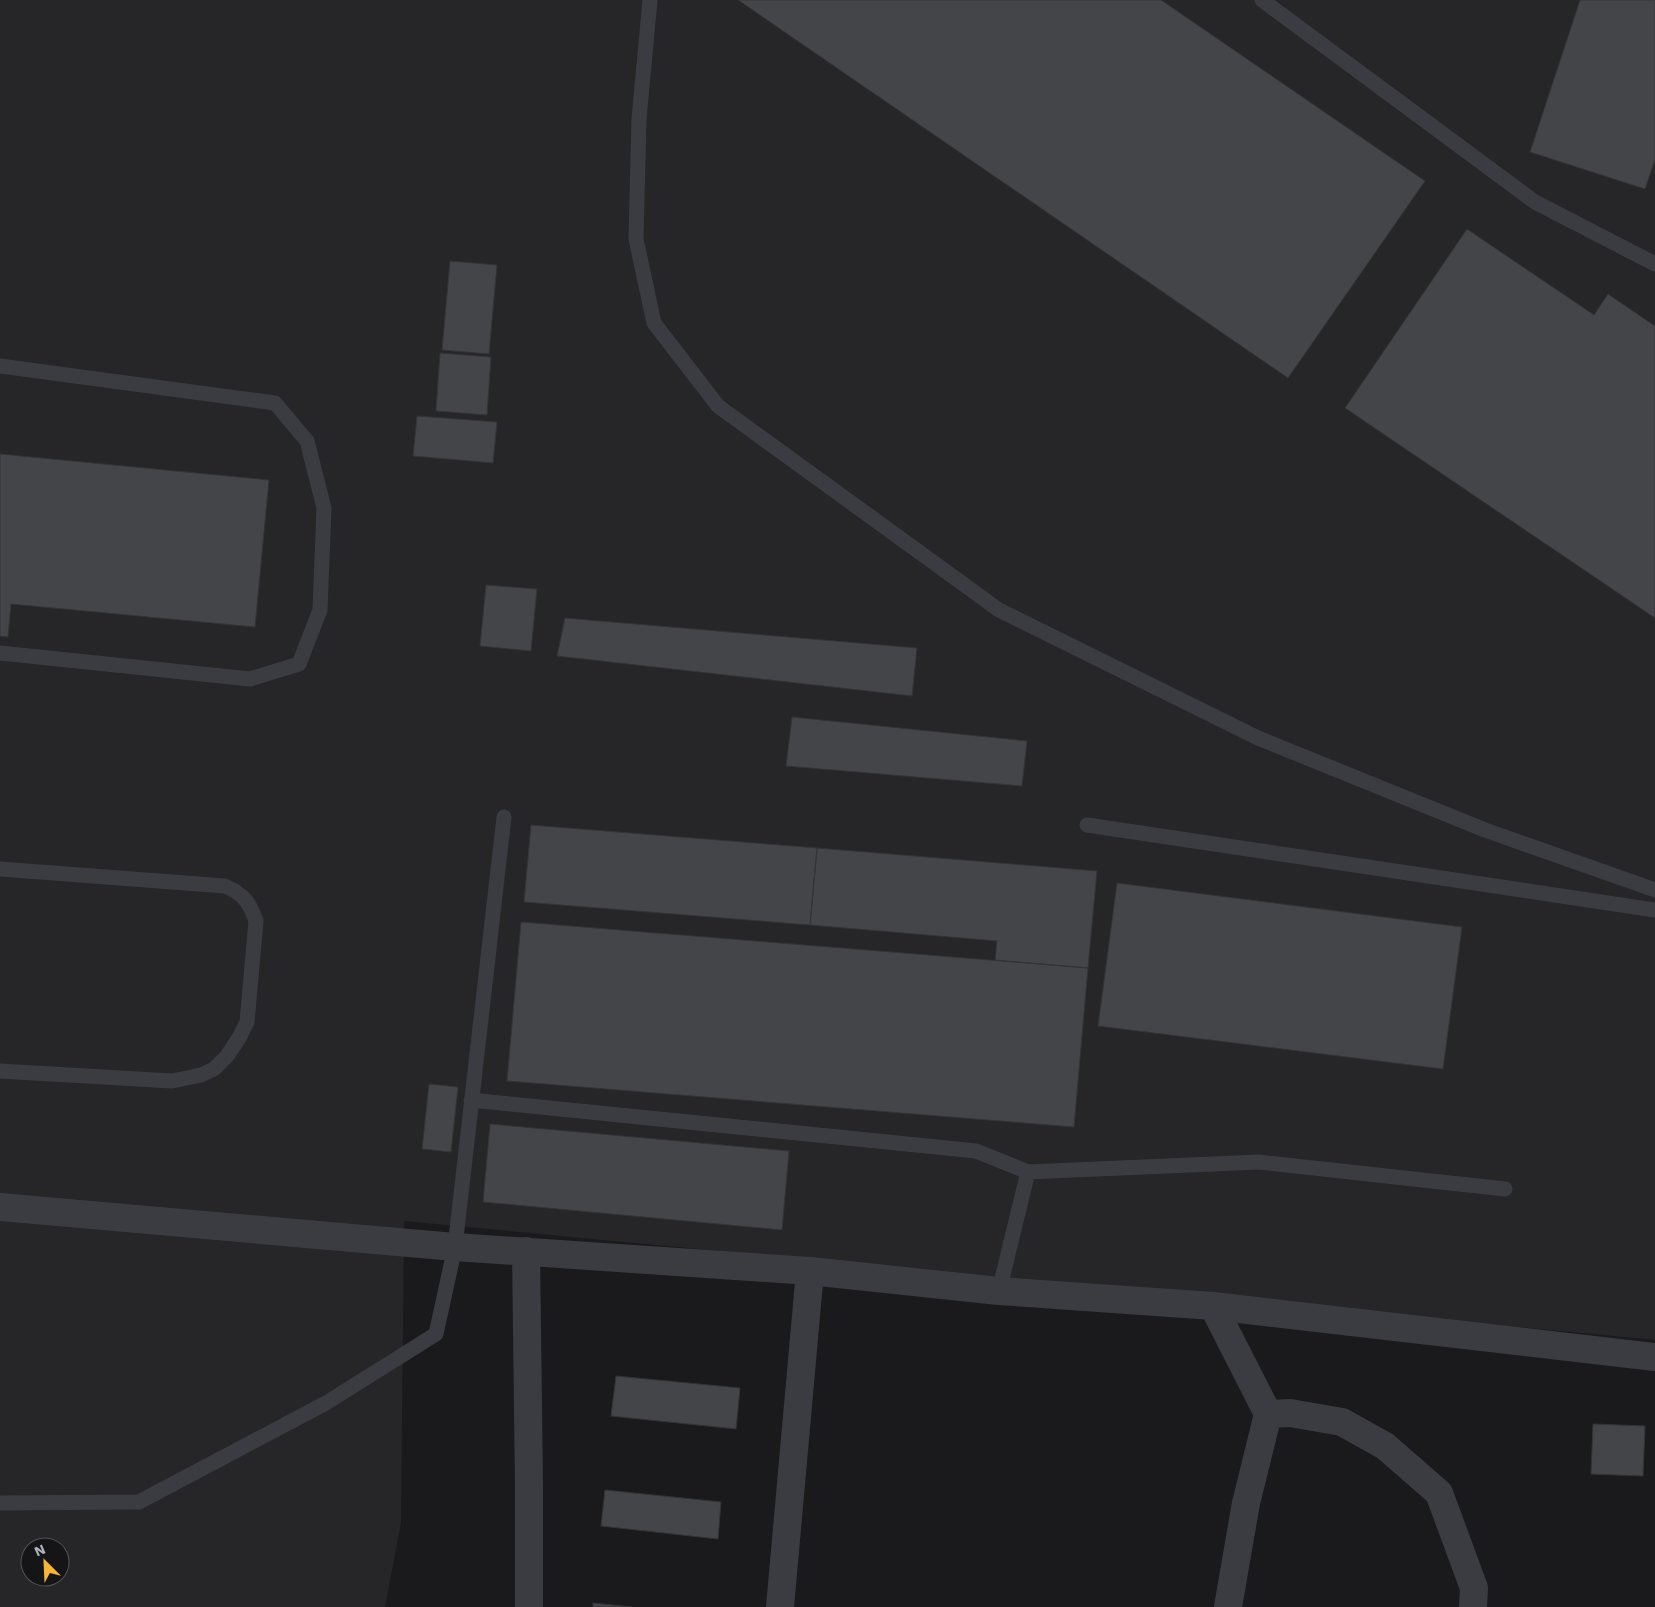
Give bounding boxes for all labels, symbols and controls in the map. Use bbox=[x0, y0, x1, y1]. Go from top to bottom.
north arrow bbox=[20, 1537, 70, 1587]
text: N bbox=[32, 1541, 48, 1560]

